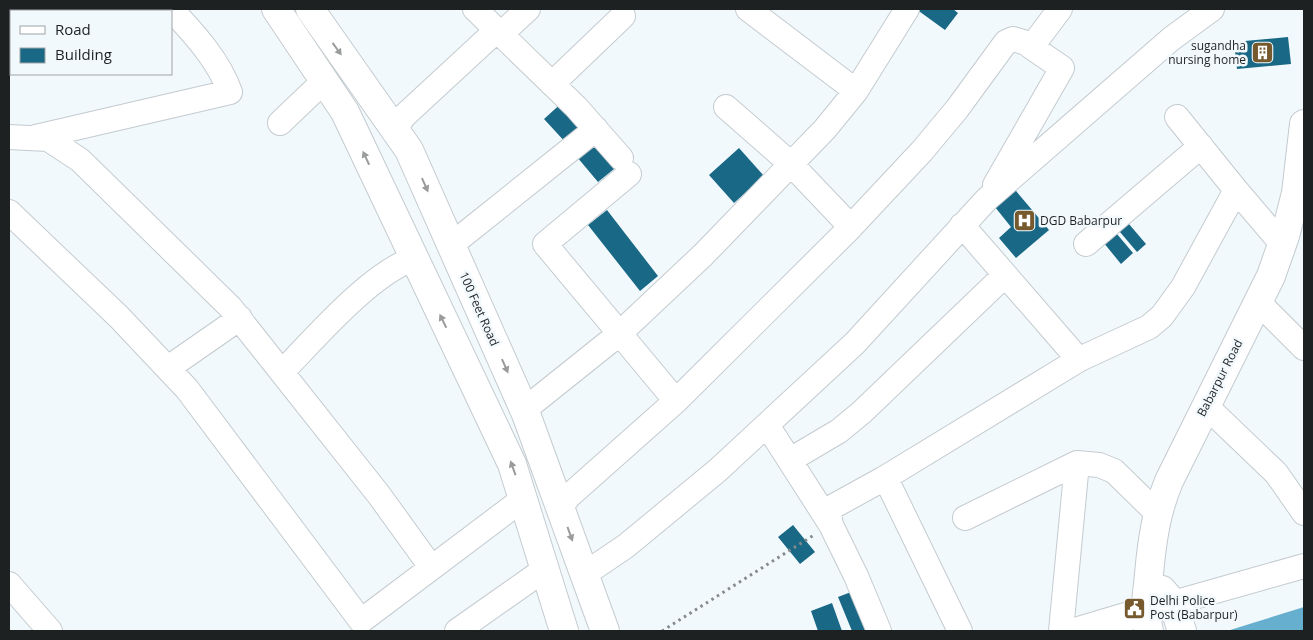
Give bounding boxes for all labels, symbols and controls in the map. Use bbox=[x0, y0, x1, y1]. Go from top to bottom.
legend bbox=[10, 10, 172, 75]
text: Road bbox=[55, 19, 91, 39]
place label: sugandha nursing home bbox=[1168, 37, 1246, 68]
building icon: sugandha nursing home bbox=[1250, 41, 1274, 65]
one-way arrow bbox=[332, 42, 342, 56]
text: Building bbox=[55, 44, 112, 64]
one-way arrow bbox=[362, 151, 370, 165]
one-way arrow bbox=[421, 178, 429, 192]
hospital icon: DGD Babarpur bbox=[1012, 209, 1036, 233]
place label: DGD Babarpur bbox=[1040, 212, 1122, 229]
street label: 100 Feet Road bbox=[456, 269, 503, 349]
one-way arrow bbox=[438, 314, 447, 329]
street label: Babarpur Road bbox=[1193, 336, 1246, 419]
one-way arrow bbox=[501, 359, 509, 373]
one-way arrow bbox=[509, 460, 517, 475]
one-way arrow bbox=[567, 526, 574, 541]
place label: Delhi Police Post (Babarpur) bbox=[1150, 592, 1238, 623]
public building icon: Delhi Police Post (Babarpur) bbox=[1122, 596, 1146, 620]

